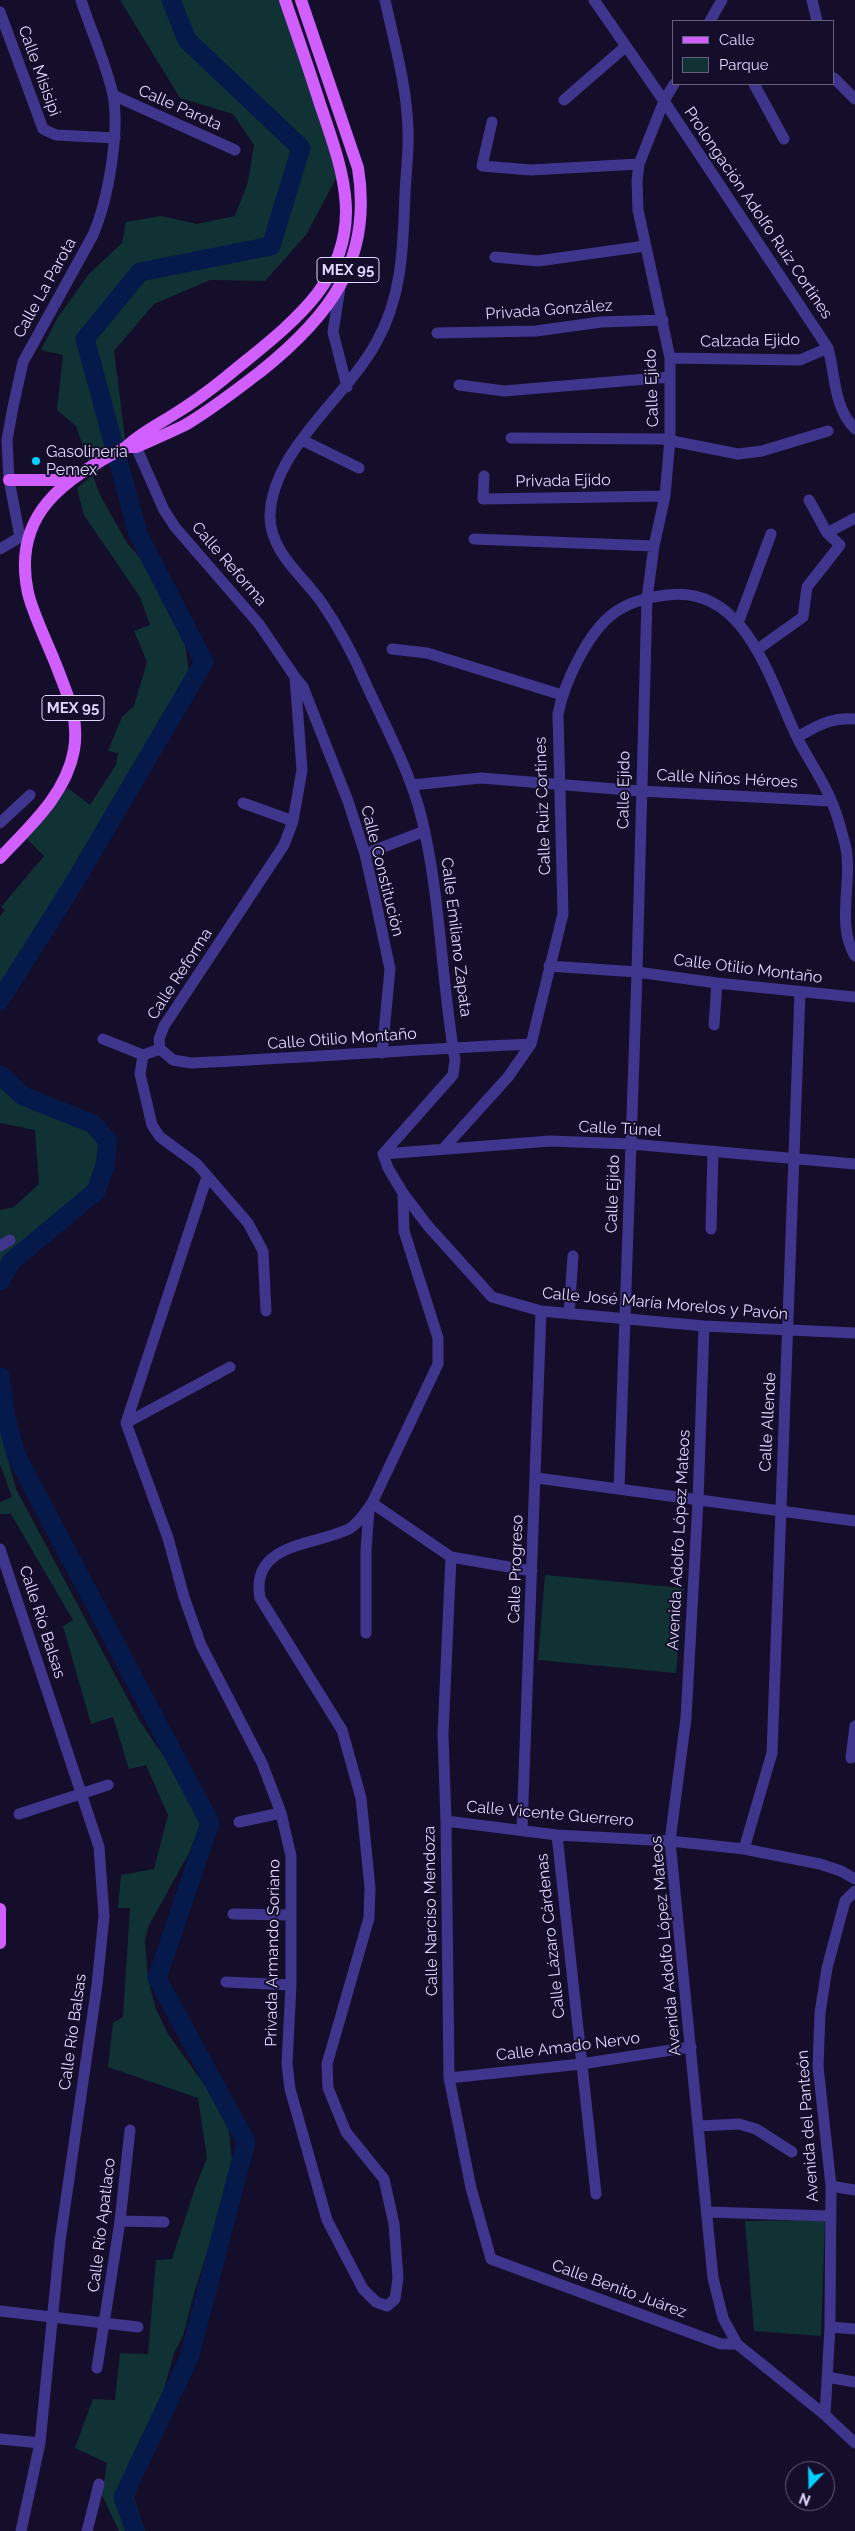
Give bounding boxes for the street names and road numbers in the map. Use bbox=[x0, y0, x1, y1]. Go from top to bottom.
street label: Calle Misisipi bbox=[14, 23, 64, 119]
street label: Calle Parota bbox=[135, 81, 225, 135]
street label: Prolongación Adolfo Ruiz Cortines bbox=[680, 103, 836, 323]
street label: Calle La Parota bbox=[10, 235, 80, 341]
road number: MEX 95 bbox=[317, 258, 379, 282]
street label: Privada González bbox=[485, 296, 613, 324]
street label: Calzada Ejido bbox=[700, 331, 800, 351]
street label: Calle Ejido bbox=[641, 349, 663, 427]
street label: Privada Ejido bbox=[515, 471, 611, 491]
street label: Calle Reforma bbox=[187, 518, 271, 610]
road number: MEX 95 bbox=[42, 696, 104, 720]
street label: Calle Ruiz Cortines bbox=[531, 736, 555, 876]
street label: Calle Ejido bbox=[614, 751, 634, 829]
street label: Calle Niños Héroes bbox=[656, 766, 798, 792]
street label: Calle Constitución bbox=[356, 804, 408, 938]
street label: Calle Emiliano Zapata bbox=[437, 856, 475, 1018]
street label: Calle Reforma bbox=[143, 925, 217, 1023]
street label: Calle Otilio Montaño bbox=[673, 950, 823, 988]
street label: Calle Otilio Montaño bbox=[267, 1024, 417, 1054]
street label: Calle Túnel bbox=[578, 1117, 662, 1141]
street label: Calle Ejido bbox=[602, 1155, 624, 1233]
street label: Calle José María Morelos y Pavón bbox=[541, 1284, 789, 1324]
street label: Calle Allende bbox=[756, 1372, 780, 1472]
street label: Avenida Adolfo López Mateos bbox=[664, 1429, 694, 1651]
street label: Calle Progreso bbox=[505, 1514, 527, 1624]
street label: Calle Río Balsas bbox=[15, 1563, 69, 1681]
street label: Calle Vicente Guerrero bbox=[466, 1797, 634, 1831]
street label: Calle Narciso Mendoza bbox=[420, 1826, 442, 1996]
street label: Avenida Adolfo López Mateos bbox=[647, 1835, 685, 2057]
street label: Calle Lázaro Cárdenas bbox=[533, 1853, 569, 2019]
street label: Privada Armando Soriano bbox=[262, 1859, 284, 2047]
street label: Calle Río Balsas bbox=[55, 1973, 91, 2091]
street label: Calle Amado Nervo bbox=[495, 2029, 641, 2065]
street label: Avenida del Panteón bbox=[793, 2049, 823, 2203]
street label: Calle Río Apatlaco bbox=[84, 2157, 120, 2293]
street label: Calle Benito Juárez bbox=[549, 2256, 689, 2322]

